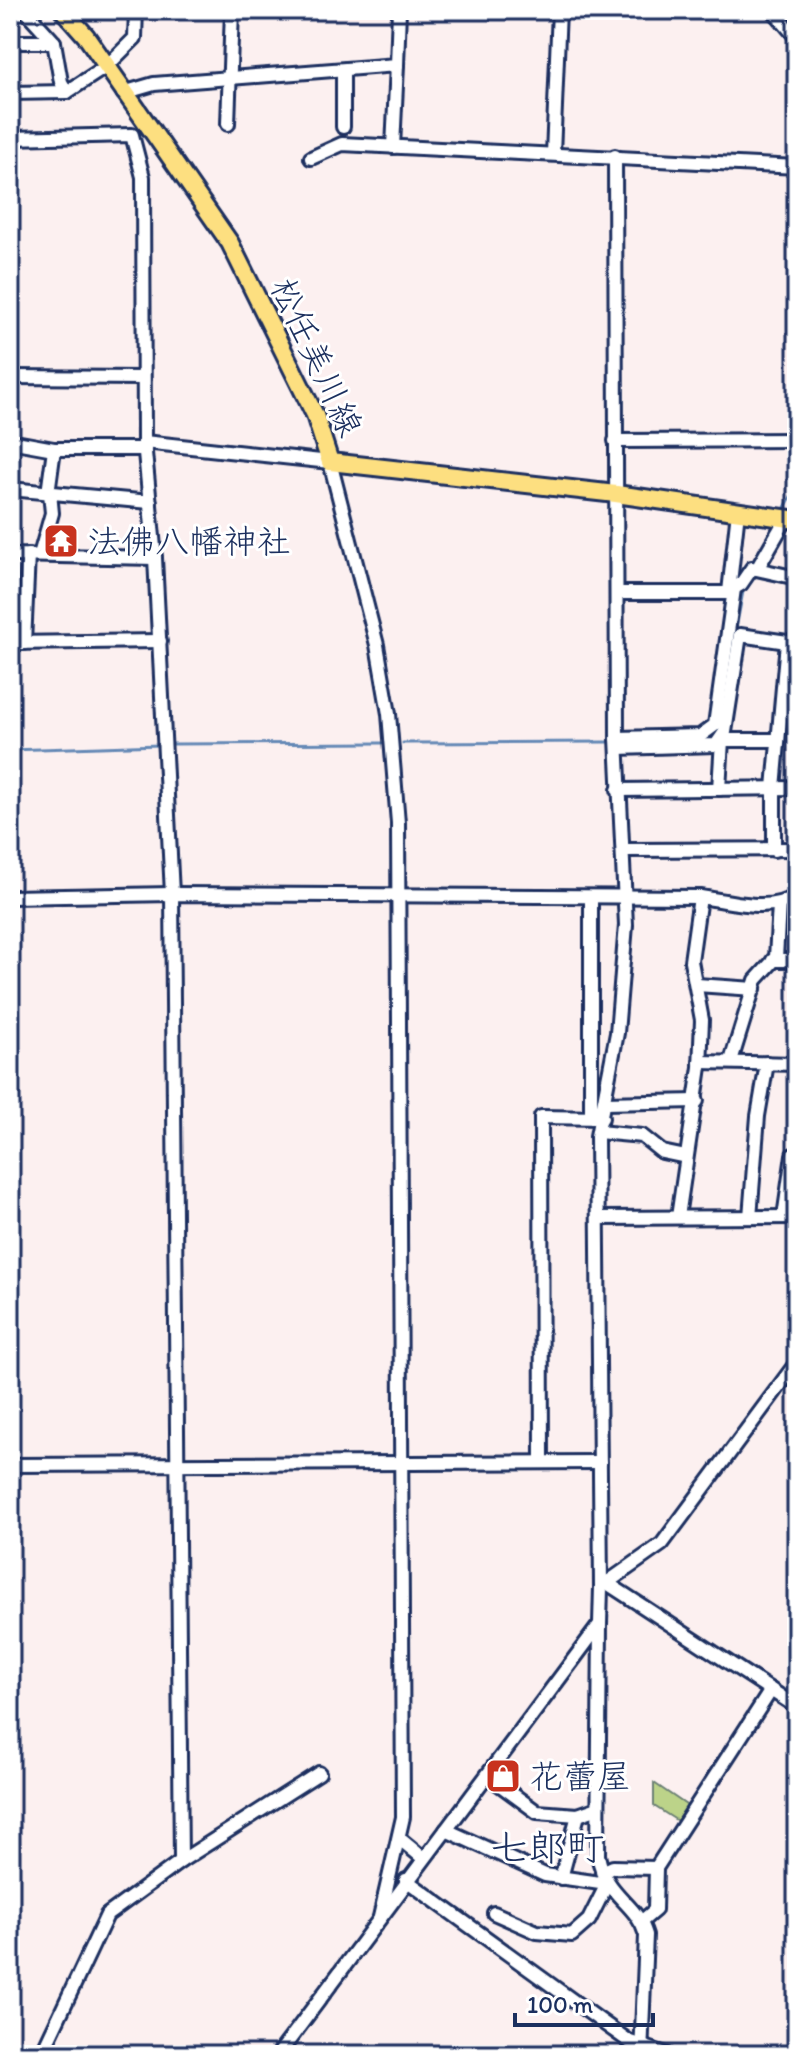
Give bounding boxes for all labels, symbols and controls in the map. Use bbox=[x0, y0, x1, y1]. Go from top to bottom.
street label: 松任美川線 bbox=[262, 272, 371, 443]
place label: 法佛八幡神社 bbox=[87, 521, 291, 562]
temple icon: 法佛八幡神社 bbox=[42, 522, 80, 560]
place label: 花蕾屋 bbox=[529, 1756, 631, 1797]
shop icon: 花蕾屋 bbox=[484, 1757, 522, 1795]
district label: 七郎町 bbox=[490, 1824, 604, 1870]
scale bar bbox=[515, 1977, 653, 2027]
text: 100 m bbox=[527, 1990, 593, 2019]

